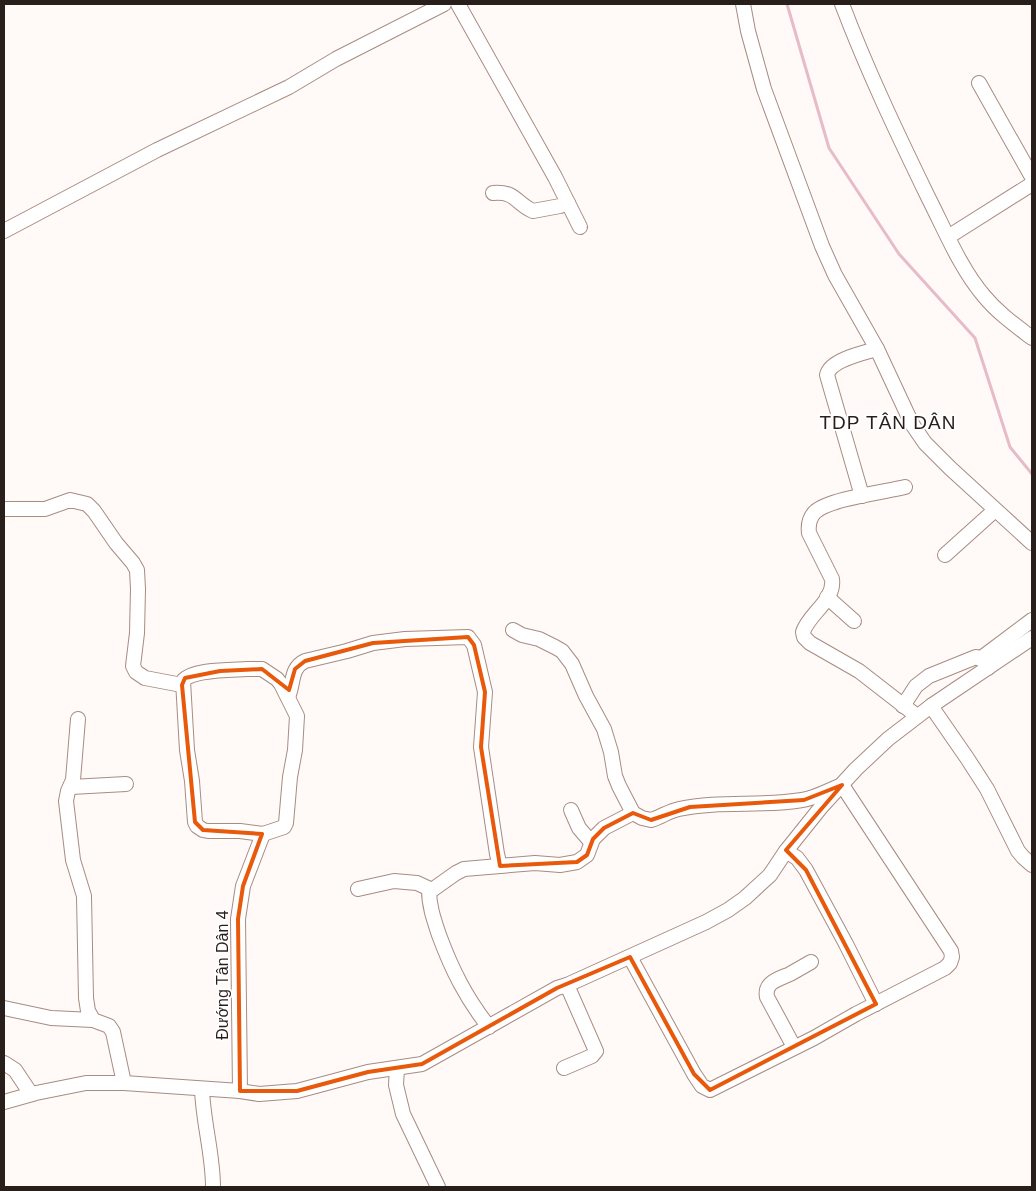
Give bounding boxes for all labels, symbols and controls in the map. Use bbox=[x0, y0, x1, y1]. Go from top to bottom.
district label: TDP TÂN DÂN bbox=[820, 412, 957, 433]
street label: Đướng Tân Dân 4 bbox=[214, 910, 231, 1040]

